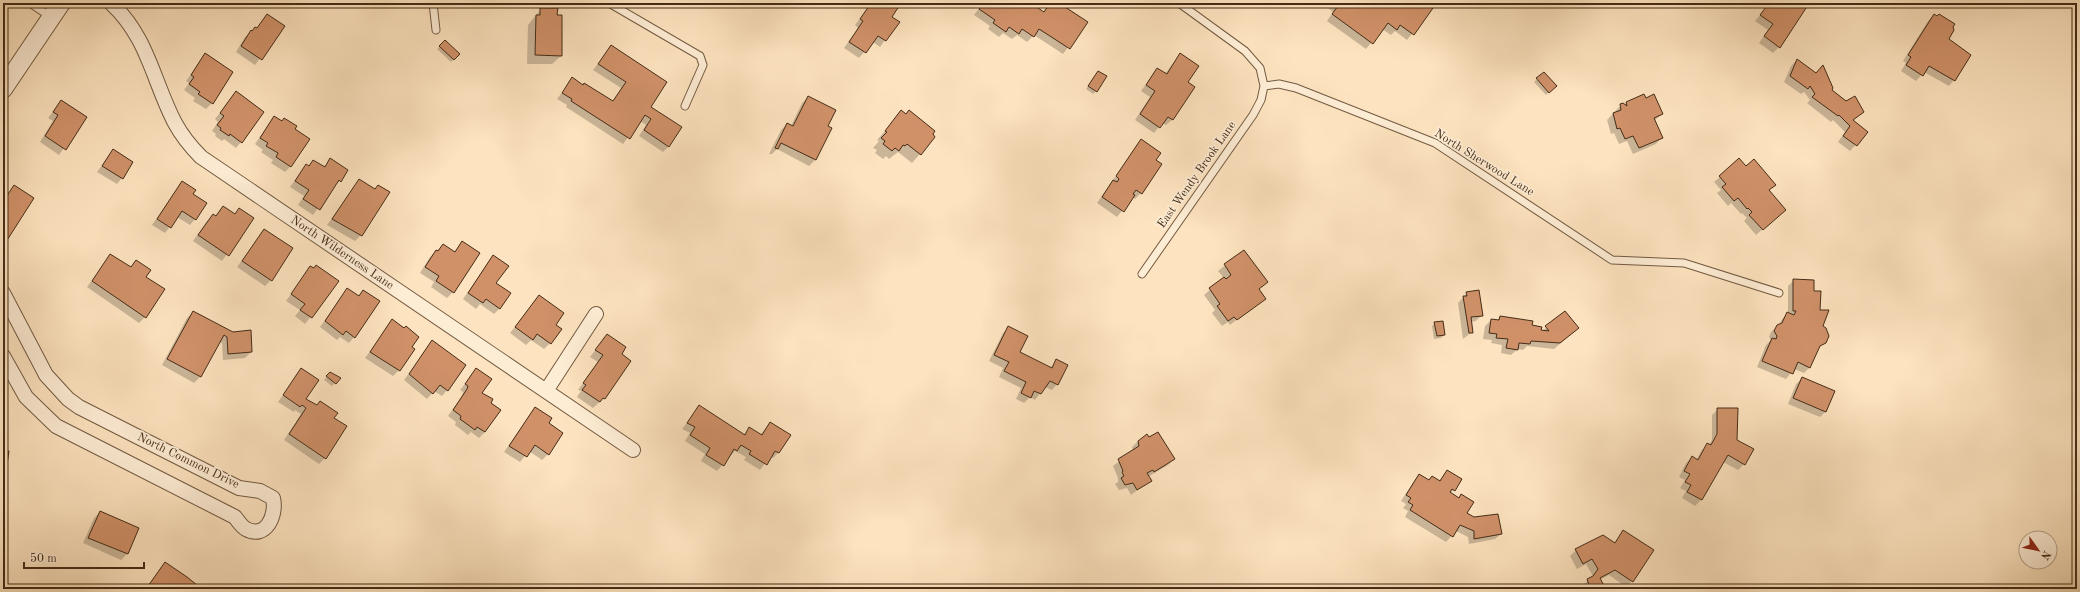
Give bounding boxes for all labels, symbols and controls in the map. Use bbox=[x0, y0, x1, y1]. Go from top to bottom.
street label: East Wendy Brook Lane bbox=[1156, 119, 1239, 231]
street label: North Sherwood Lane bbox=[1432, 127, 1536, 199]
street label: North Wilderness Lane bbox=[288, 214, 396, 292]
street label: North Common Drive bbox=[135, 431, 241, 491]
north arrow bbox=[2018, 530, 2058, 570]
scale bar bbox=[24, 544, 144, 570]
text: N bbox=[2038, 548, 2052, 562]
text: 50 m bbox=[30, 552, 57, 565]

